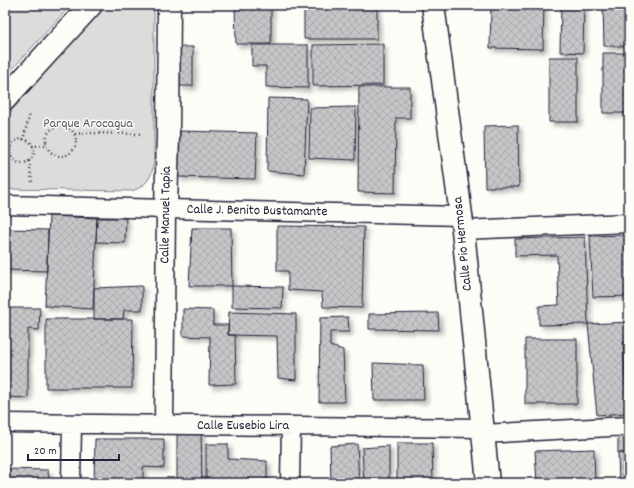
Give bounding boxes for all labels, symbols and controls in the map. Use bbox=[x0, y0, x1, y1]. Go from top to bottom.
park label: Parque Arocagua bbox=[43, 114, 133, 134]
street label: Calle Manuel Tapia bbox=[155, 166, 177, 264]
street label: Calle Pio Hermosa bbox=[448, 195, 478, 292]
street label: Calle J. Benito Bustamante bbox=[186, 200, 328, 222]
street label: Calle Eusebio Lira bbox=[197, 416, 289, 436]
scale bar bbox=[28, 436, 119, 462]
text: 20 m bbox=[34, 443, 57, 460]

